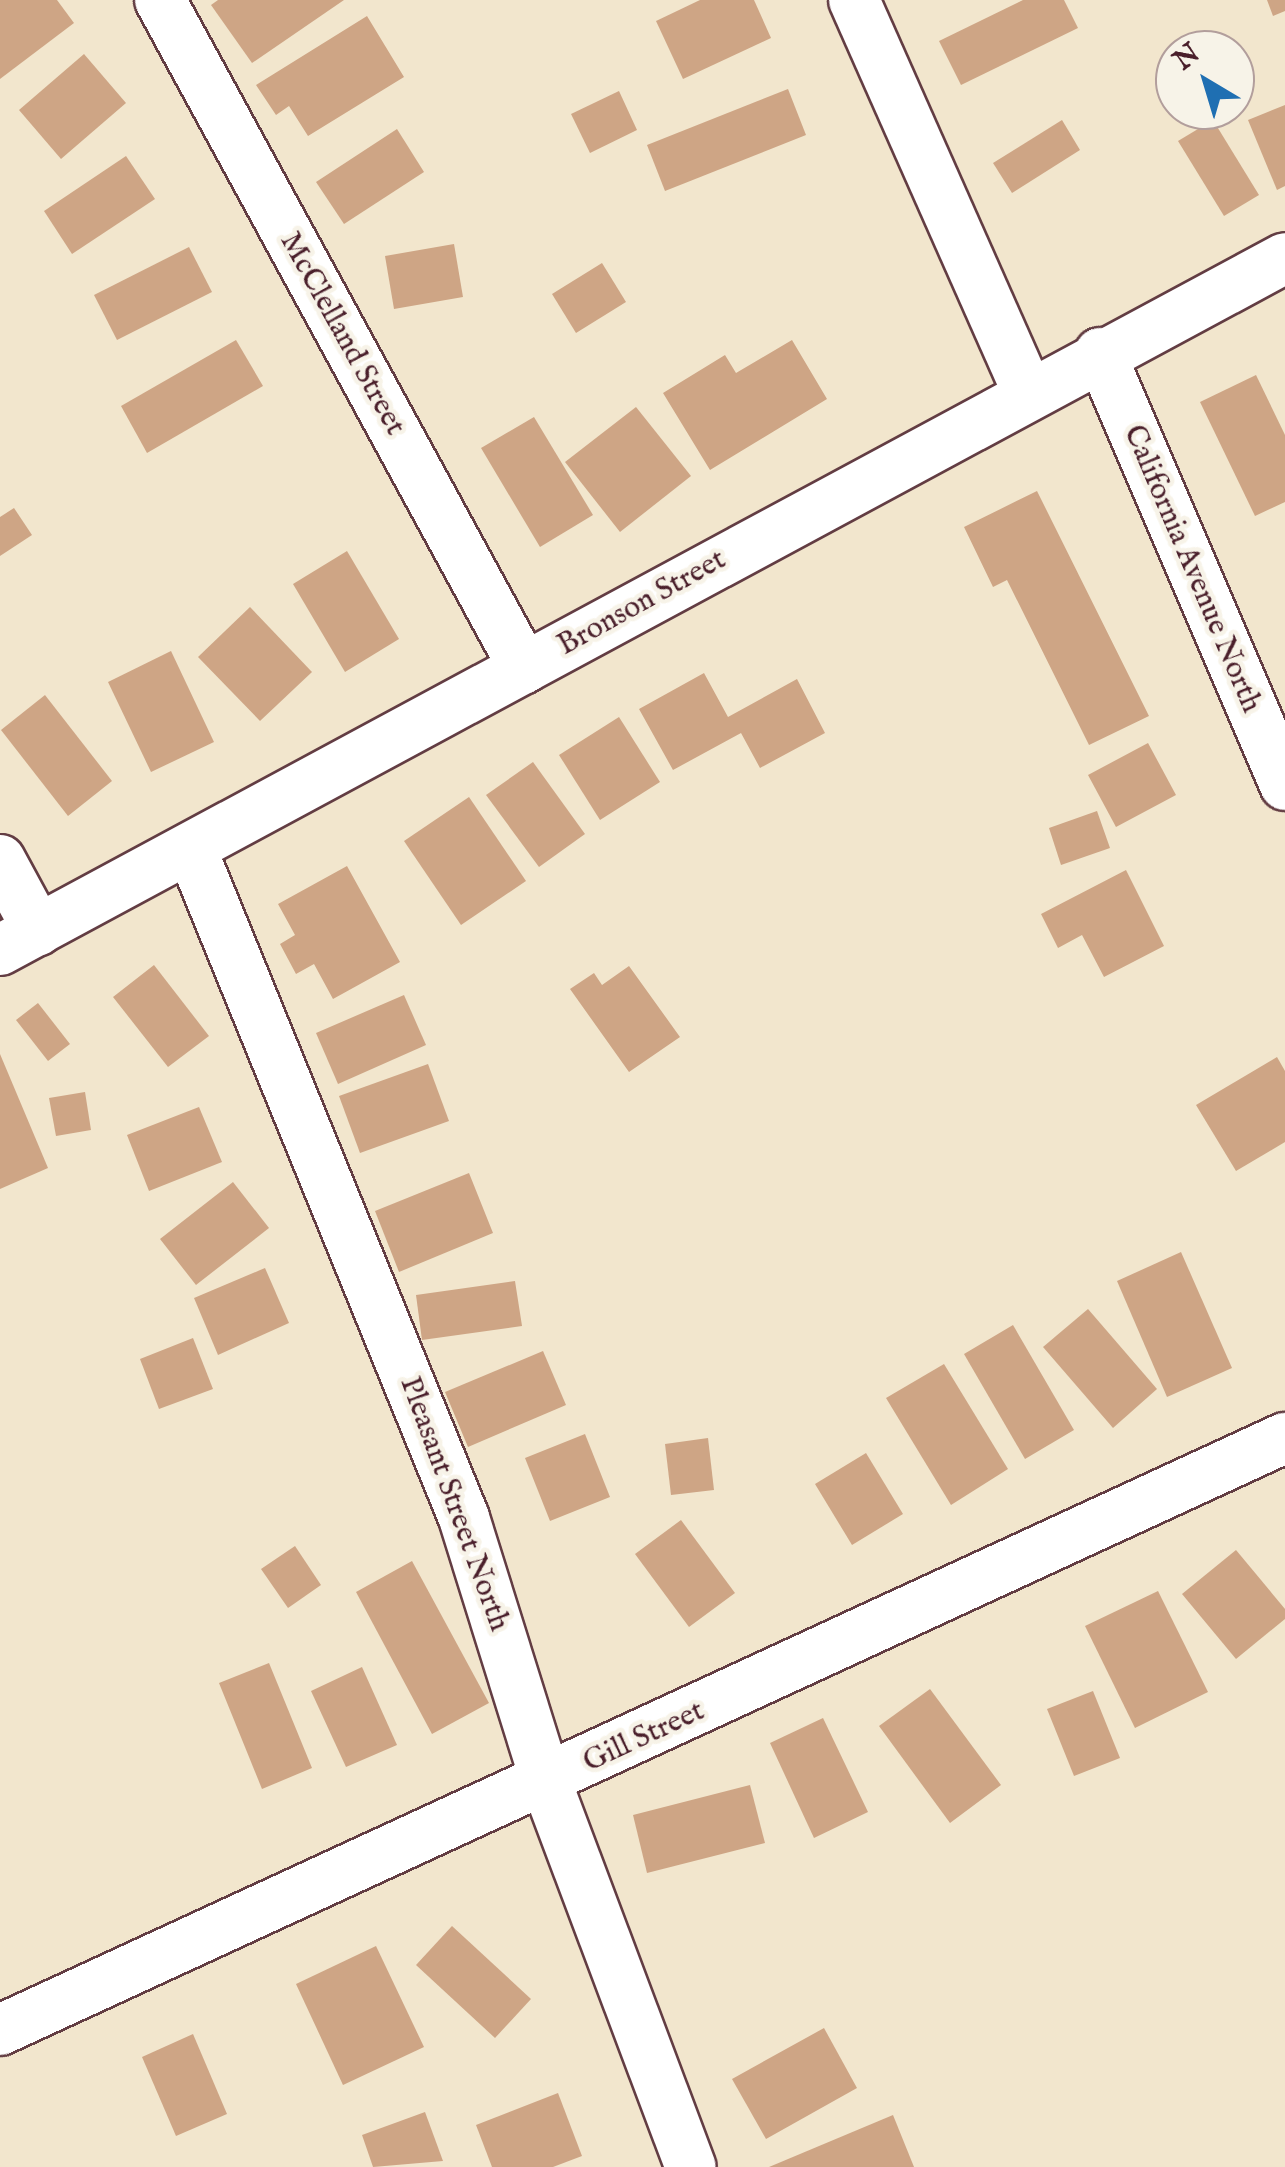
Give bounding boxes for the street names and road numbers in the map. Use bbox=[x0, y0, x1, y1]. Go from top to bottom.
street label: McClelland Street bbox=[271, 226, 413, 442]
street label: California Avenue North bbox=[1115, 420, 1269, 718]
street label: Bronson Street bbox=[552, 542, 732, 664]
street label: Pleasant Street North bbox=[391, 1372, 517, 1636]
street label: Gill Street bbox=[578, 1693, 710, 1781]

